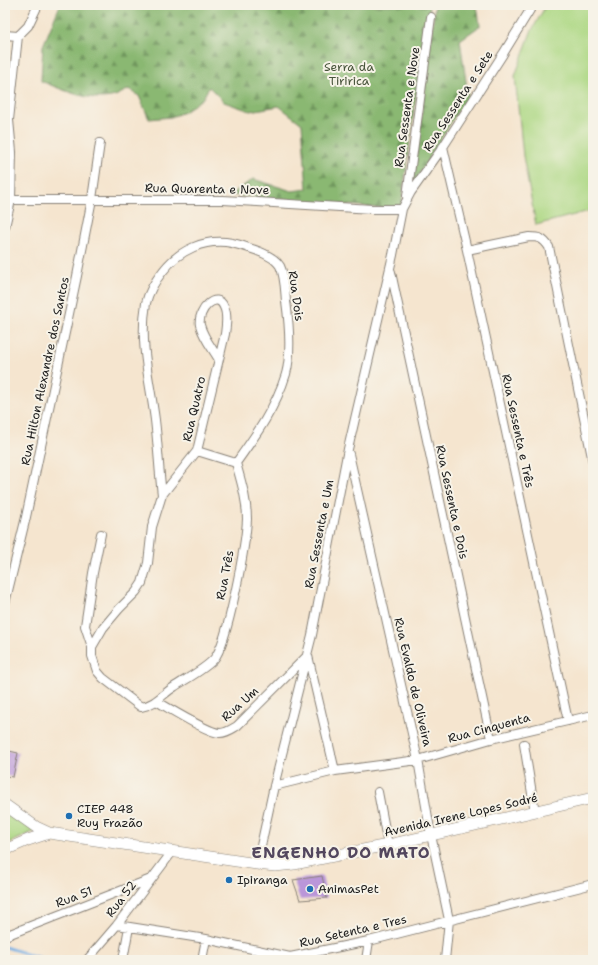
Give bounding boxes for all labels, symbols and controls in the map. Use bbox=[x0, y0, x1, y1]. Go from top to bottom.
street label: Rua Sessenta e Nove bbox=[391, 46, 423, 168]
street label: Rua Sessenta e Sete bbox=[419, 47, 497, 154]
park label: Serra da Tiririca bbox=[324, 59, 374, 89]
street label: Rua Quarenta e Nove bbox=[145, 180, 270, 198]
street label: Rua Dois bbox=[285, 270, 307, 322]
street label: Rua Hilton Alexandre dos Santos bbox=[17, 275, 73, 467]
street label: Rua Sessenta e Três bbox=[498, 373, 538, 490]
street label: Rua Quatro bbox=[179, 375, 209, 443]
street label: Rua Sessenta e Dois bbox=[432, 443, 472, 561]
street label: Rua Sessenta e Um bbox=[301, 478, 337, 590]
street label: Rua Três bbox=[212, 549, 238, 601]
street label: Rua Evaldo de Oliveira bbox=[390, 616, 436, 748]
street label: Rua Um bbox=[218, 683, 262, 725]
street label: Rua Cinquenta bbox=[446, 709, 532, 747]
street label: Avenida Irene Lopes Sodré bbox=[383, 789, 540, 840]
place label: CIEP 448 Ruy Frazão bbox=[77, 801, 143, 831]
marker: CIEP 448 Ruy Frazão bbox=[64, 811, 74, 821]
district label: ENGENHO DO MATO bbox=[251, 842, 431, 863]
place label: Ipiranga bbox=[237, 872, 288, 888]
marker: Ipiranga bbox=[224, 875, 234, 885]
street label: Rua 52 bbox=[102, 878, 140, 920]
place label: AnimasPet bbox=[318, 881, 379, 897]
street label: Rua 51 bbox=[53, 883, 95, 911]
marker: AnimasPet bbox=[305, 884, 315, 894]
street label: Rua Setenta e Tres bbox=[298, 911, 408, 951]

